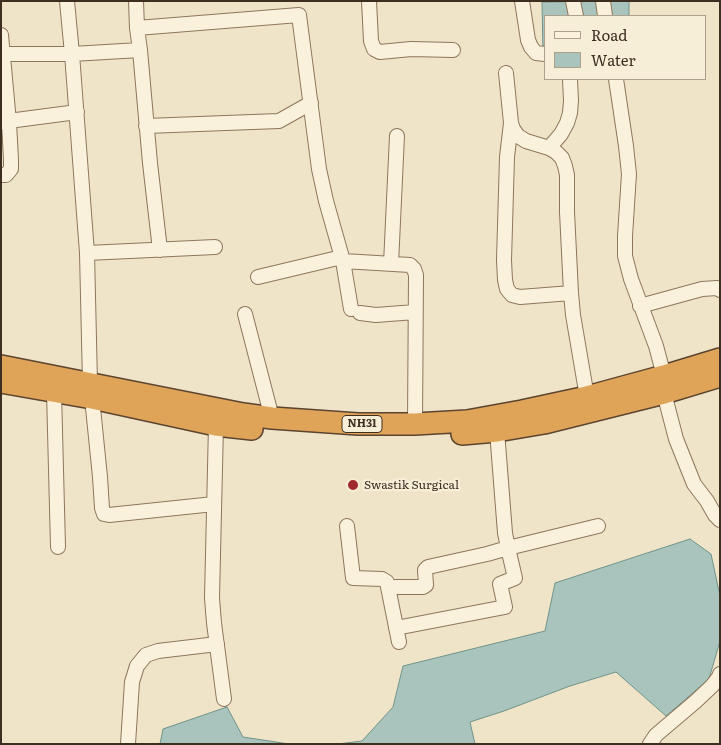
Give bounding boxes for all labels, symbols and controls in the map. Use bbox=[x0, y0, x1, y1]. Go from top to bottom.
legend bbox=[544, 15, 706, 80]
text: Road bbox=[591, 23, 627, 46]
text: Water bbox=[591, 48, 636, 71]
road number: NH31 bbox=[342, 416, 382, 432]
marker: Swastik Surgical bbox=[346, 478, 360, 492]
place label: Swastik Surgical bbox=[364, 478, 459, 492]

